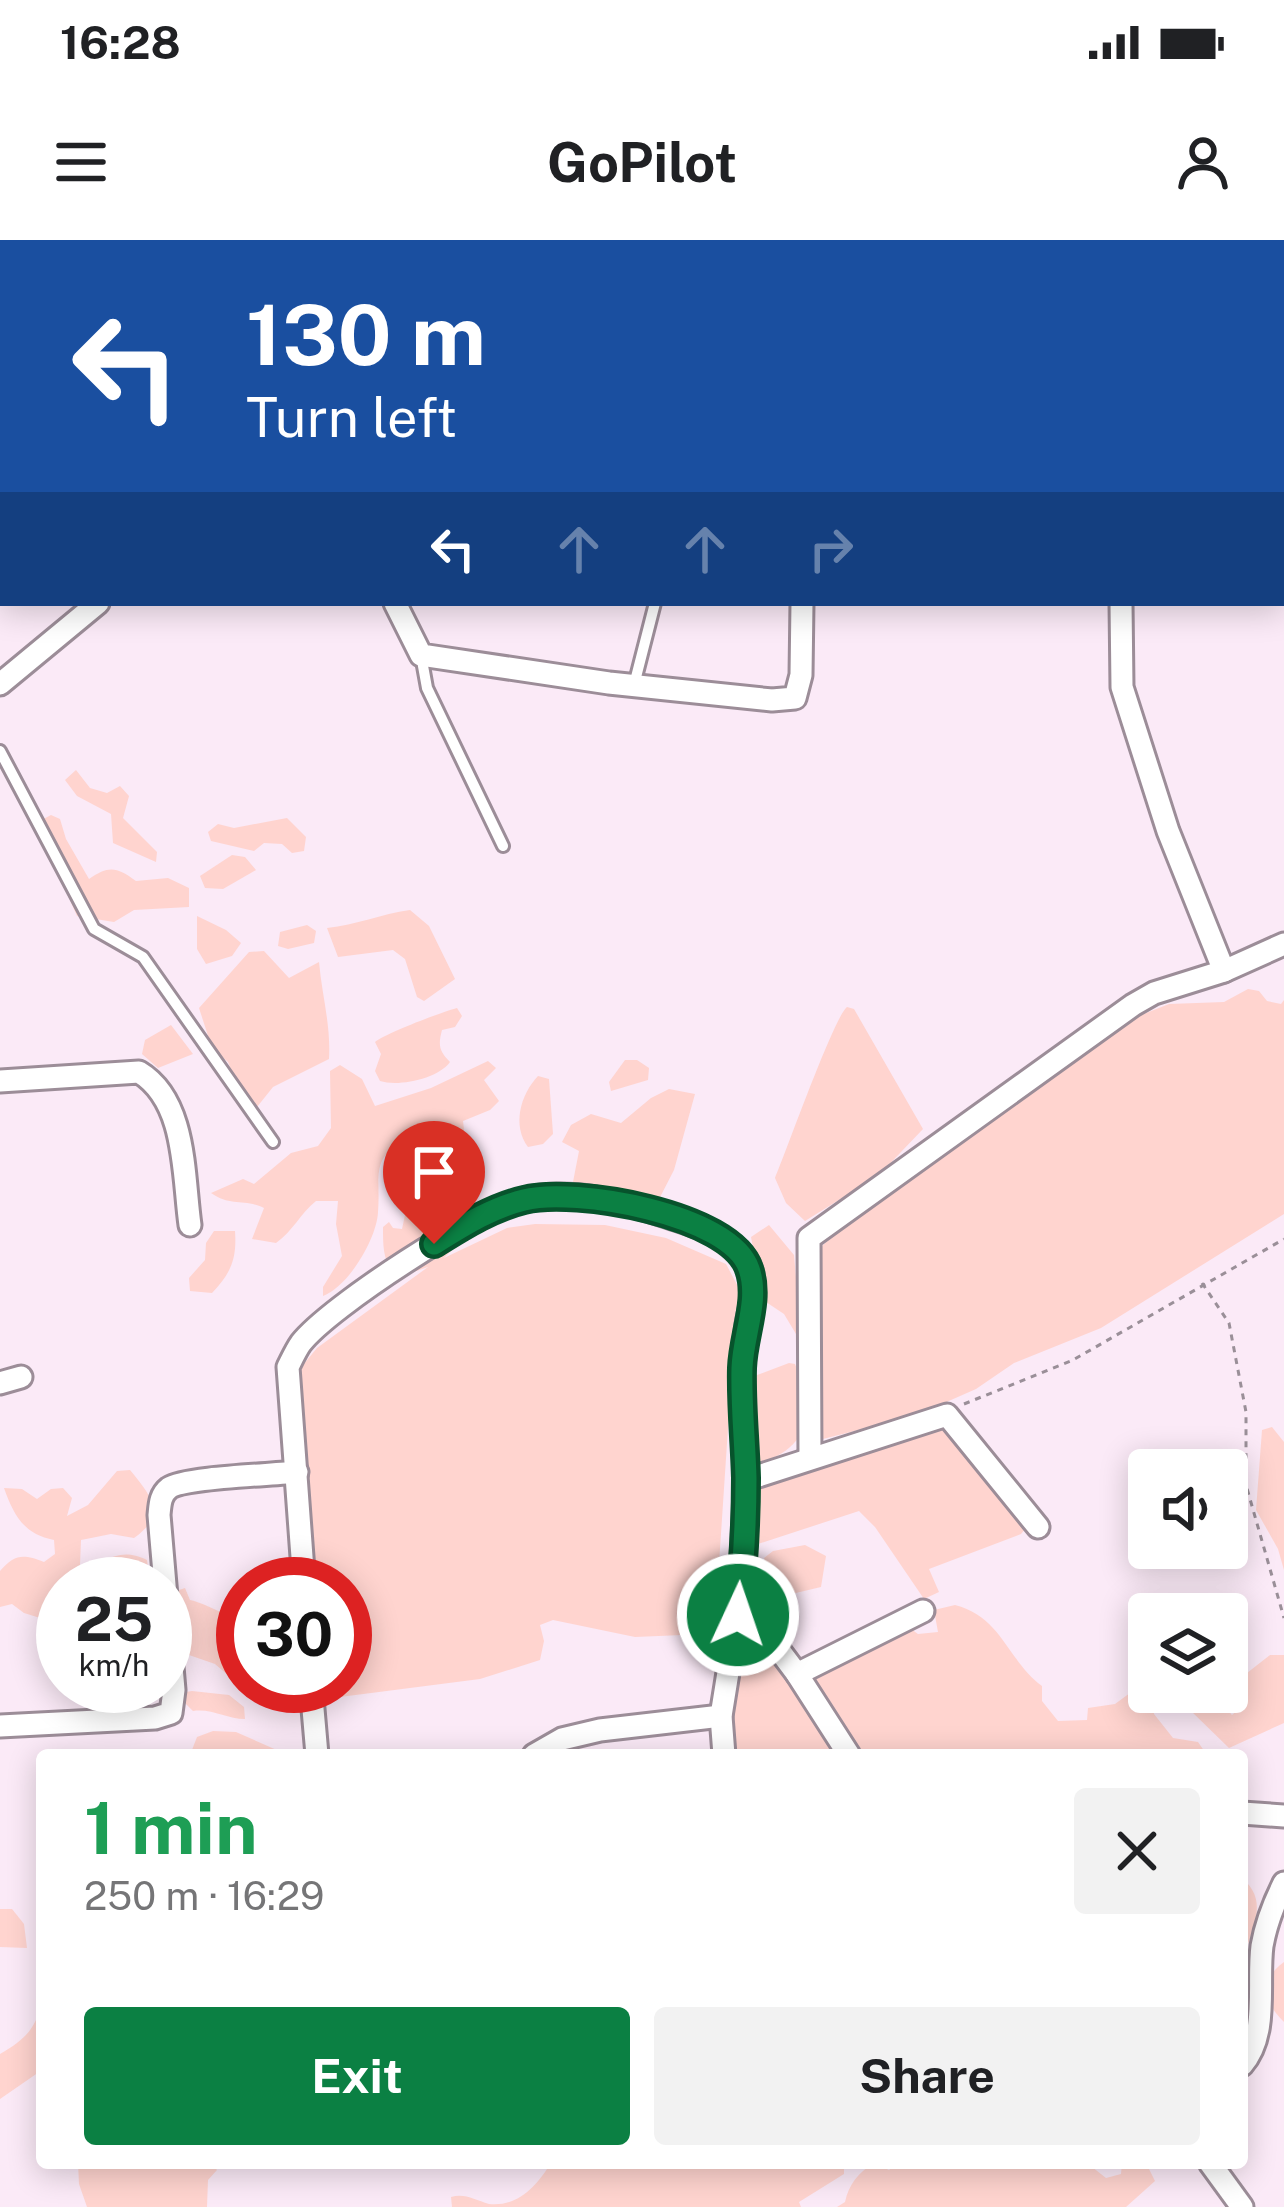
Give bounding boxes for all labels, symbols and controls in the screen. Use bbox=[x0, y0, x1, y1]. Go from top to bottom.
text: 16:28 bbox=[60, 16, 181, 69]
icon: menu bbox=[48, 129, 114, 195]
icon: person bbox=[1170, 129, 1236, 195]
text: GoPilot bbox=[547, 131, 737, 194]
text: 130 m bbox=[246, 285, 486, 384]
icon: left bbox=[48, 288, 204, 444]
text: Turn left bbox=[246, 386, 457, 449]
icon: left bbox=[420, 516, 486, 582]
icon: ahead bbox=[546, 516, 612, 582]
icon: ahead bbox=[672, 516, 738, 582]
icon: right bbox=[798, 516, 864, 582]
pin bbox=[383, 1121, 485, 1244]
icon: arrive bbox=[401, 1139, 467, 1205]
map controls bbox=[1128, 1449, 1248, 1713]
button: sound bbox=[1128, 1449, 1248, 1569]
position arrow bbox=[675, 1552, 801, 1678]
speed limit sign: 30 bbox=[216, 1557, 372, 1713]
text: 25 bbox=[75, 1584, 153, 1655]
button: layers bbox=[1128, 1593, 1248, 1713]
text: km/h bbox=[79, 1647, 149, 1683]
text: 1 min bbox=[84, 1786, 258, 1870]
button: close bbox=[1074, 1788, 1200, 1914]
text: 250 m · 16:29 bbox=[84, 1873, 324, 1919]
button: Exit bbox=[84, 2007, 630, 2145]
button: Share bbox=[654, 2007, 1200, 2145]

